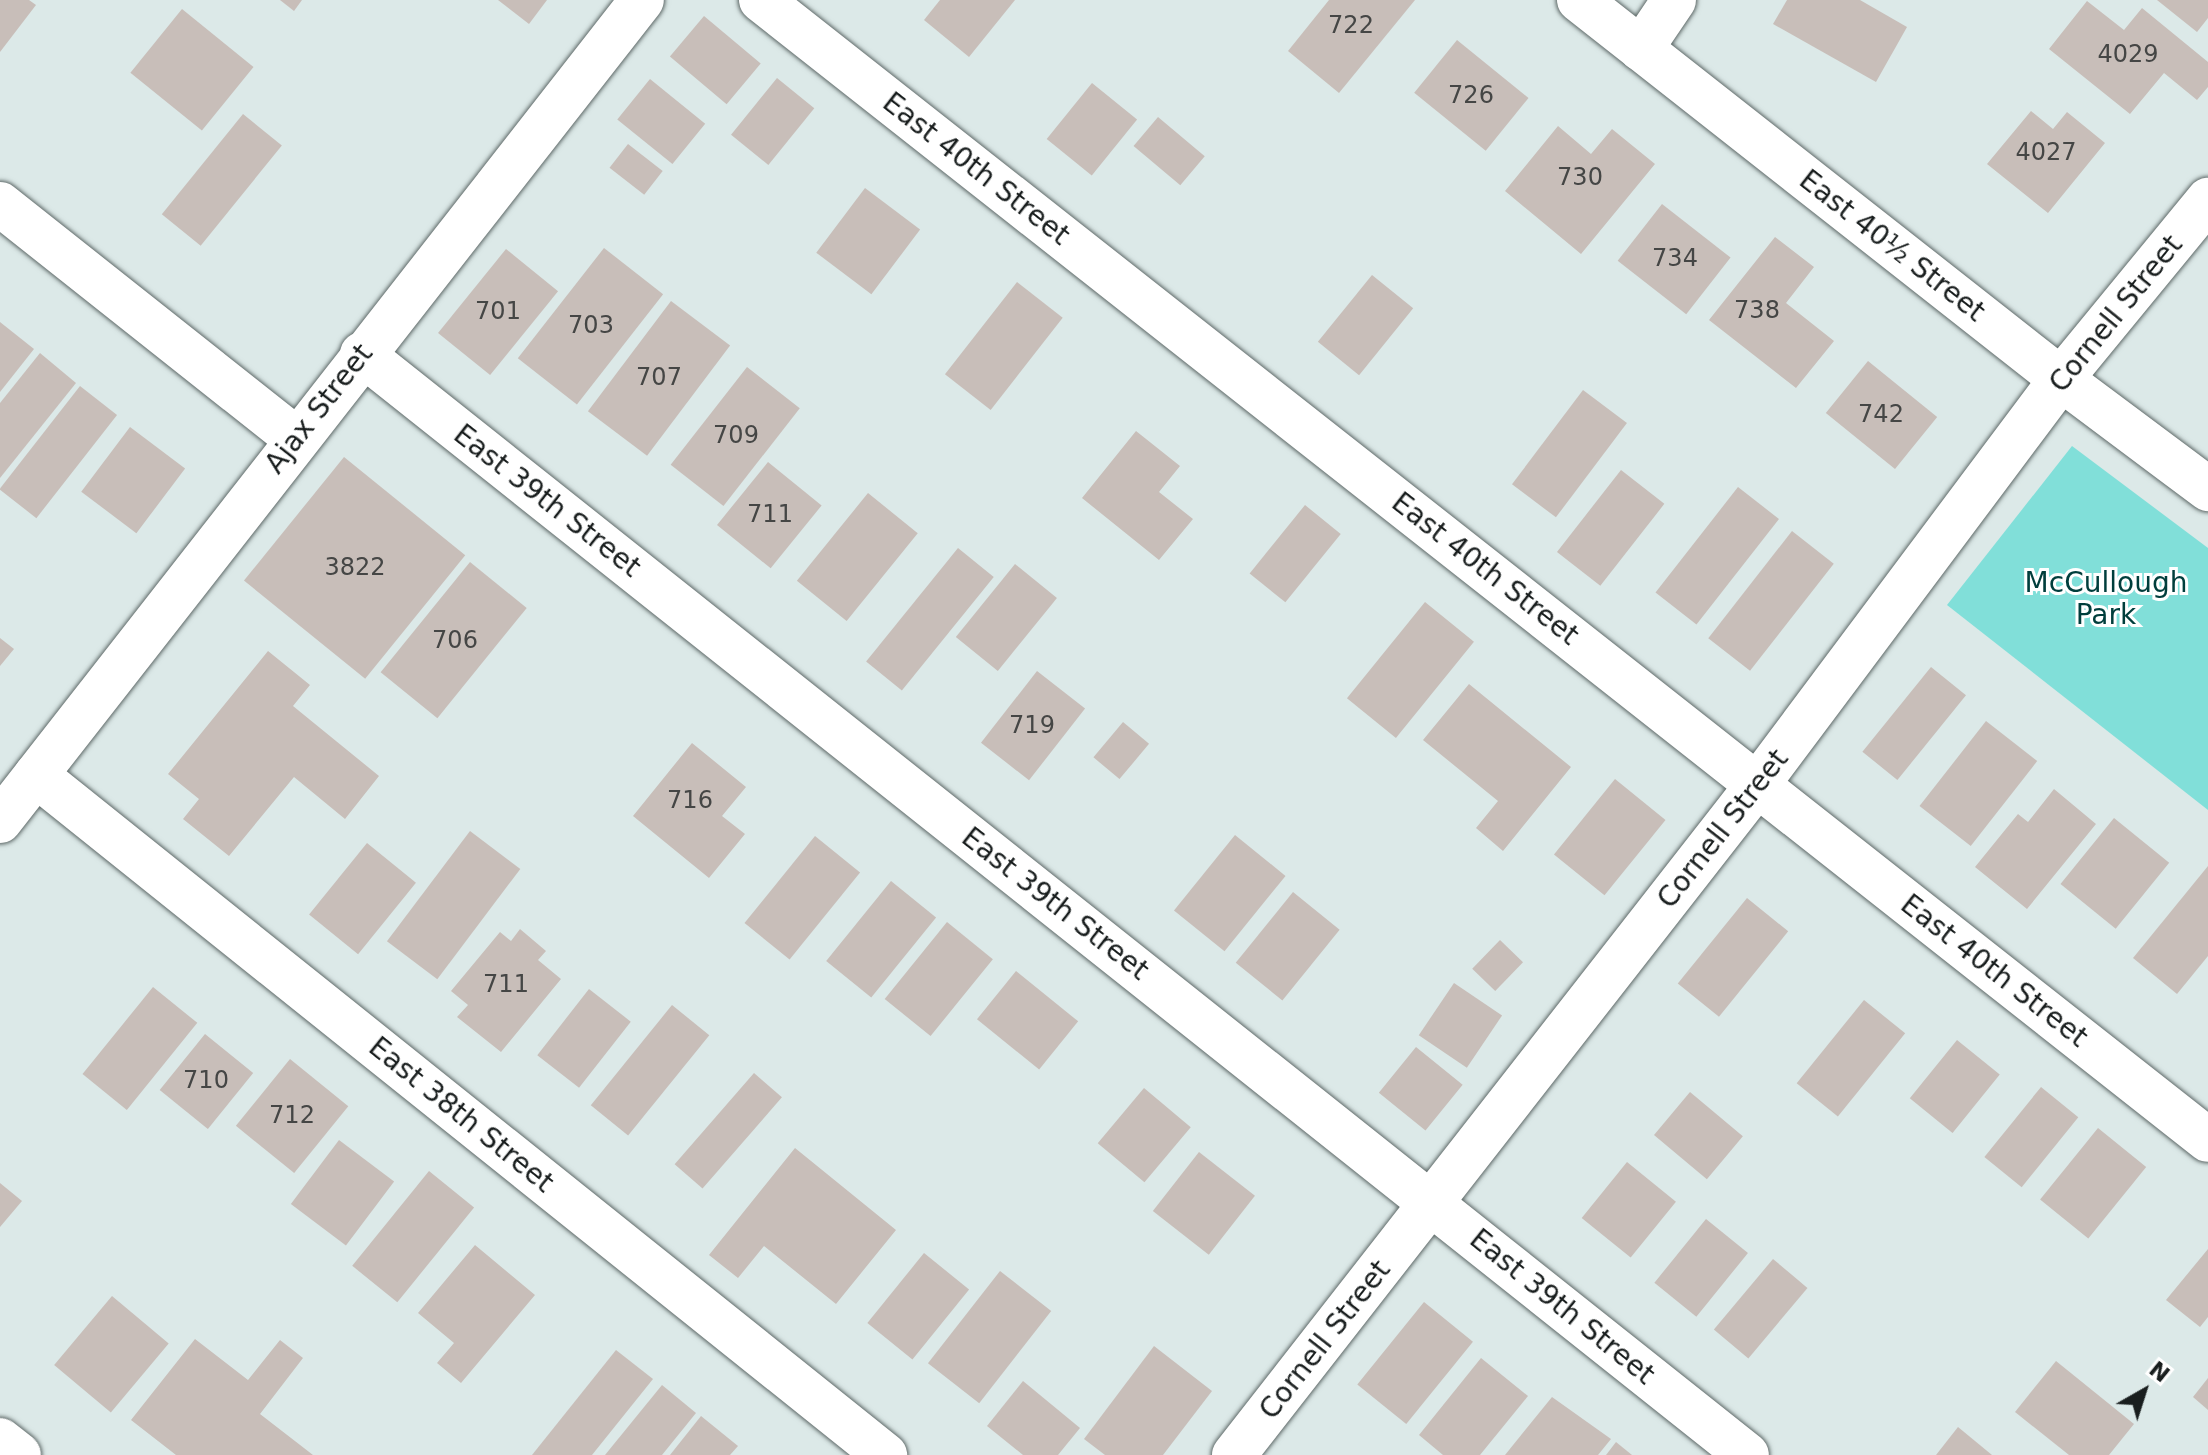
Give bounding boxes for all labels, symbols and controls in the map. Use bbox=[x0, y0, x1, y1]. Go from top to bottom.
house number: 722 bbox=[1328, 12, 1374, 40]
house number: 4029 bbox=[2097, 41, 2159, 69]
house number: 726 bbox=[1448, 82, 1494, 110]
street label: East 40th Street bbox=[876, 86, 1076, 252]
house number: 4027 bbox=[2015, 139, 2077, 167]
street label: East 40½ Street bbox=[1793, 163, 1991, 329]
house number: 730 bbox=[1557, 164, 1603, 192]
street label: Cornell Street bbox=[2042, 229, 2190, 399]
house number: 734 bbox=[1652, 245, 1698, 273]
house number: 738 bbox=[1734, 297, 1780, 325]
house number: 701 bbox=[475, 298, 521, 326]
house number: 703 bbox=[568, 312, 614, 340]
street label: Ajax Street bbox=[258, 338, 380, 480]
house number: 707 bbox=[636, 364, 682, 392]
house number: 742 bbox=[1858, 401, 1904, 429]
street label: East 39th Street bbox=[447, 418, 647, 584]
house number: 709 bbox=[713, 422, 759, 450]
street label: East 40th Street bbox=[1385, 486, 1585, 652]
house number: 711 bbox=[747, 501, 793, 529]
house number: 3822 bbox=[324, 554, 386, 582]
park label: McCullough Park bbox=[2025, 566, 2187, 632]
house number: 706 bbox=[432, 627, 478, 655]
house number: 719 bbox=[1009, 712, 1055, 740]
street label: Cornell Street bbox=[1651, 743, 1795, 915]
house number: 716 bbox=[667, 787, 713, 815]
street label: East 39th Street bbox=[955, 821, 1155, 987]
street label: East 40th Street bbox=[1894, 888, 2094, 1054]
house number: 711 bbox=[483, 971, 529, 999]
street label: East 38th Street bbox=[362, 1030, 560, 1200]
house number: 710 bbox=[183, 1067, 229, 1095]
house number: 712 bbox=[269, 1102, 315, 1130]
street label: East 39th Street bbox=[1463, 1222, 1661, 1392]
street label: Cornell Street bbox=[1253, 1254, 1397, 1426]
north arrow bbox=[2104, 1351, 2184, 1431]
text: N bbox=[2144, 1356, 2174, 1387]

